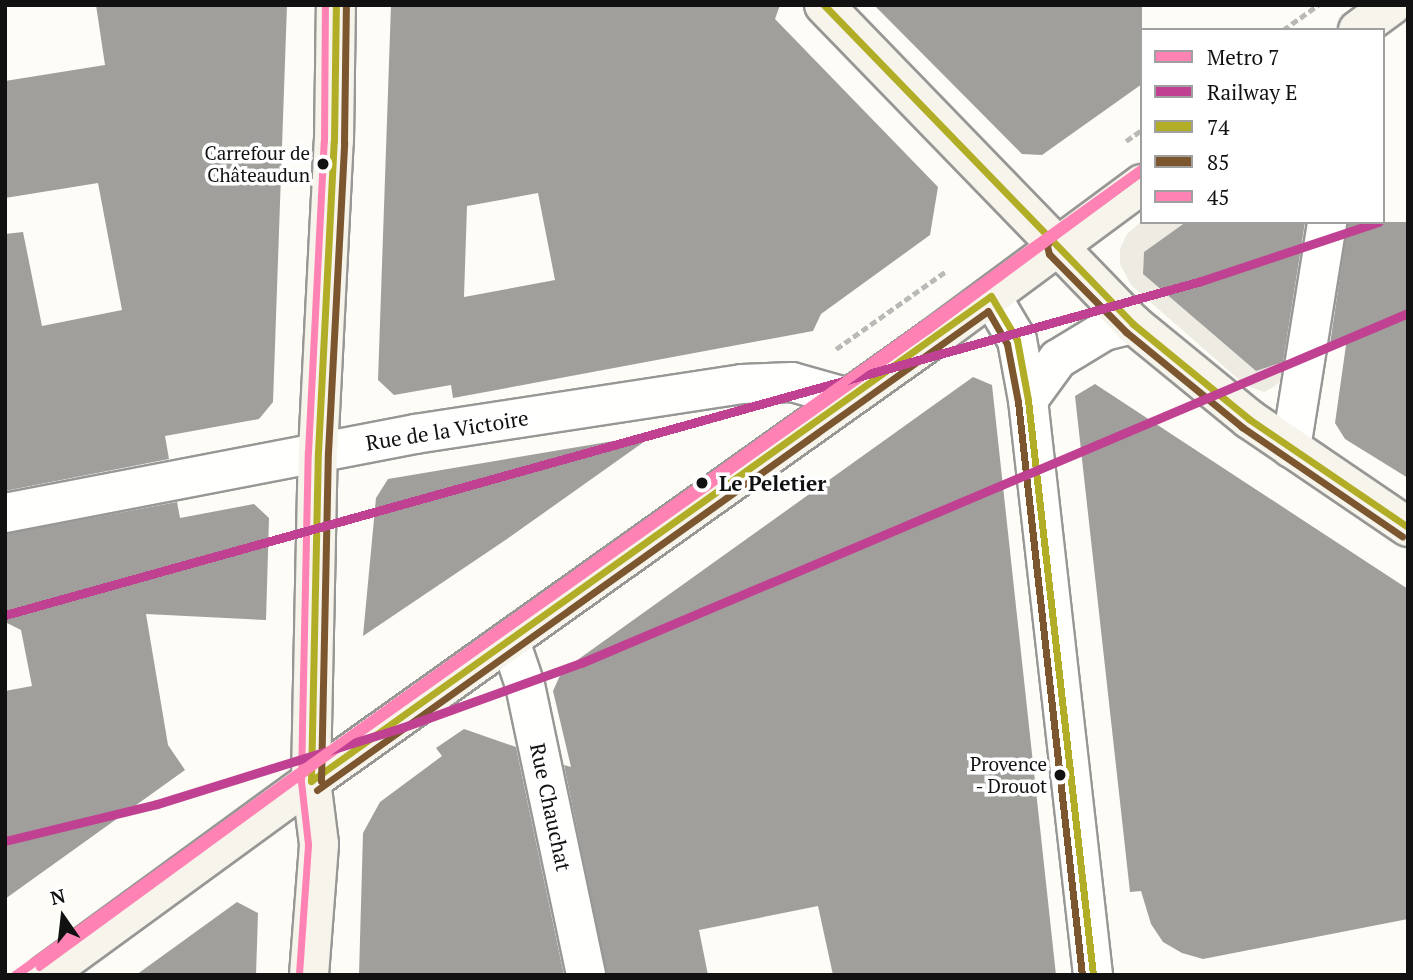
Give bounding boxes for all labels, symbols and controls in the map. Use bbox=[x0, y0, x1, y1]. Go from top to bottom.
legend bbox=[1140, 28, 1385, 224]
text: Metro 7 bbox=[1207, 43, 1280, 71]
text: Railway E bbox=[1207, 78, 1297, 106]
text: 74 bbox=[1207, 113, 1229, 141]
place label: Carrefour de Châteaudun bbox=[204, 142, 310, 186]
text: 85 bbox=[1207, 148, 1229, 176]
marker: Carrefour de Châteaudun bbox=[316, 157, 330, 171]
text: 45 bbox=[1207, 183, 1229, 211]
street label: Rue de la Victoire bbox=[363, 405, 531, 455]
place label: Le Peletier bbox=[719, 470, 826, 496]
marker: Le Peletier bbox=[691, 472, 713, 494]
street label: Rue Chauchat bbox=[525, 741, 577, 873]
place label: Provence - Drouot bbox=[970, 753, 1047, 797]
marker: Provence - Drouot bbox=[1053, 768, 1067, 782]
north arrow bbox=[28, 882, 98, 952]
text: N bbox=[48, 882, 68, 910]

